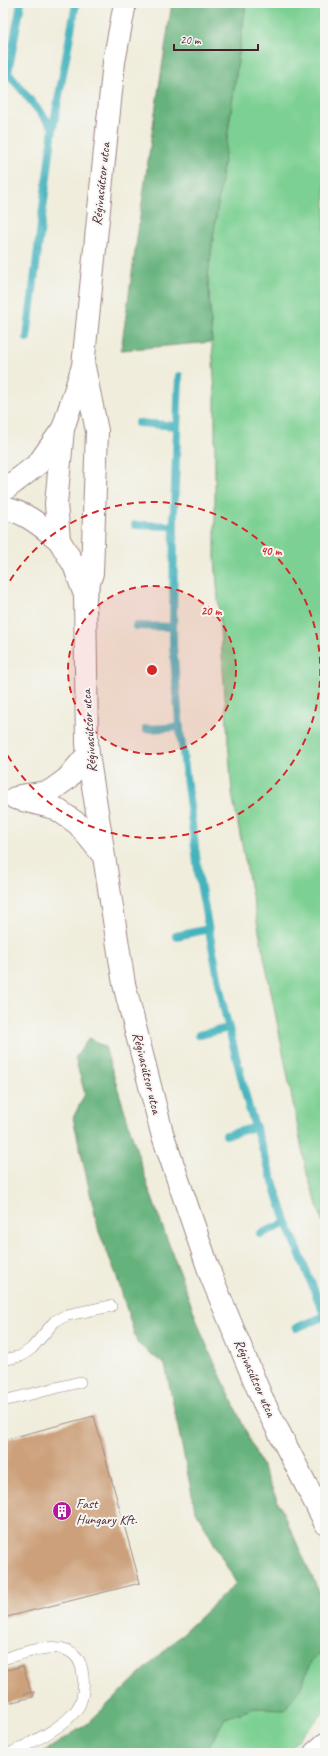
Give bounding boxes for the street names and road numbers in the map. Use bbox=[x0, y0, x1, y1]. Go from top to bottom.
street label: Régivasútsor utca bbox=[88, 140, 114, 226]
street label: Régivasútsor utca bbox=[78, 688, 100, 773]
street label: Régivasútsor utca bbox=[129, 1031, 166, 1117]
street label: Régivasútsor utca bbox=[230, 1337, 280, 1421]

